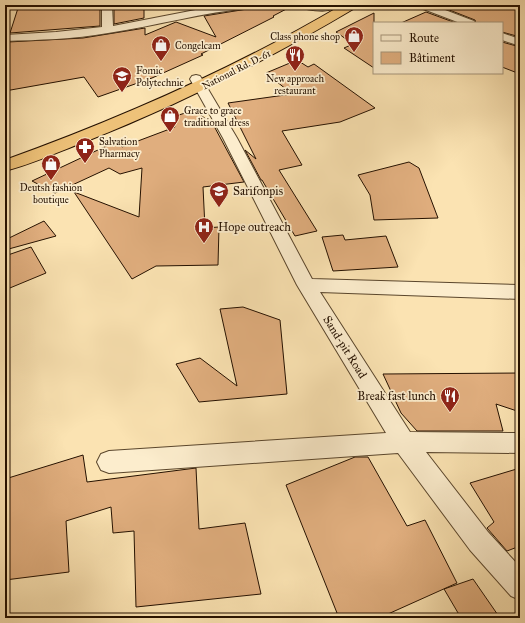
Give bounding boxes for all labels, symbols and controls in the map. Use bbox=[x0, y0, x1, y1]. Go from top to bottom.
legend bbox=[373, 22, 503, 74]
shop icon: Class phone shop bbox=[343, 25, 365, 53]
place label: Class phone shop bbox=[270, 31, 340, 43]
text: Route bbox=[409, 31, 439, 45]
shop icon: Congelcam bbox=[150, 34, 172, 62]
place label: Congelcam bbox=[175, 40, 221, 52]
restaurant icon: New approach restaurant bbox=[284, 44, 306, 72]
street label: National Rd. D-61 bbox=[200, 47, 273, 92]
text: Bâtiment bbox=[409, 51, 456, 65]
school or university icon: Fomic Polytechnic bbox=[111, 65, 133, 93]
place label: Fomic Polytechnic bbox=[136, 65, 184, 89]
place label: New approach restaurant bbox=[266, 73, 325, 97]
shop icon: Grace to grace traditional dress bbox=[159, 105, 181, 133]
place label: Grace to grace traditional dress bbox=[184, 105, 250, 129]
pharmacy icon: Salvation Pharmacy bbox=[74, 136, 96, 164]
place label: Salvation Pharmacy bbox=[99, 136, 140, 160]
shop icon: Deutsh fashion boutique bbox=[40, 153, 62, 181]
school or university icon: Sarifonpis bbox=[208, 180, 230, 208]
place label: Deutsh fashion boutique bbox=[20, 182, 83, 207]
place label: Sarifonpis bbox=[233, 184, 283, 198]
hospital icon: Hope outreach bbox=[193, 216, 215, 244]
place label: Hope outreach bbox=[218, 220, 291, 234]
street label: Sand-pit Road bbox=[320, 313, 370, 381]
restaurant icon: Break fast lunch bbox=[439, 385, 461, 413]
place label: Break fast lunch bbox=[357, 389, 436, 403]

